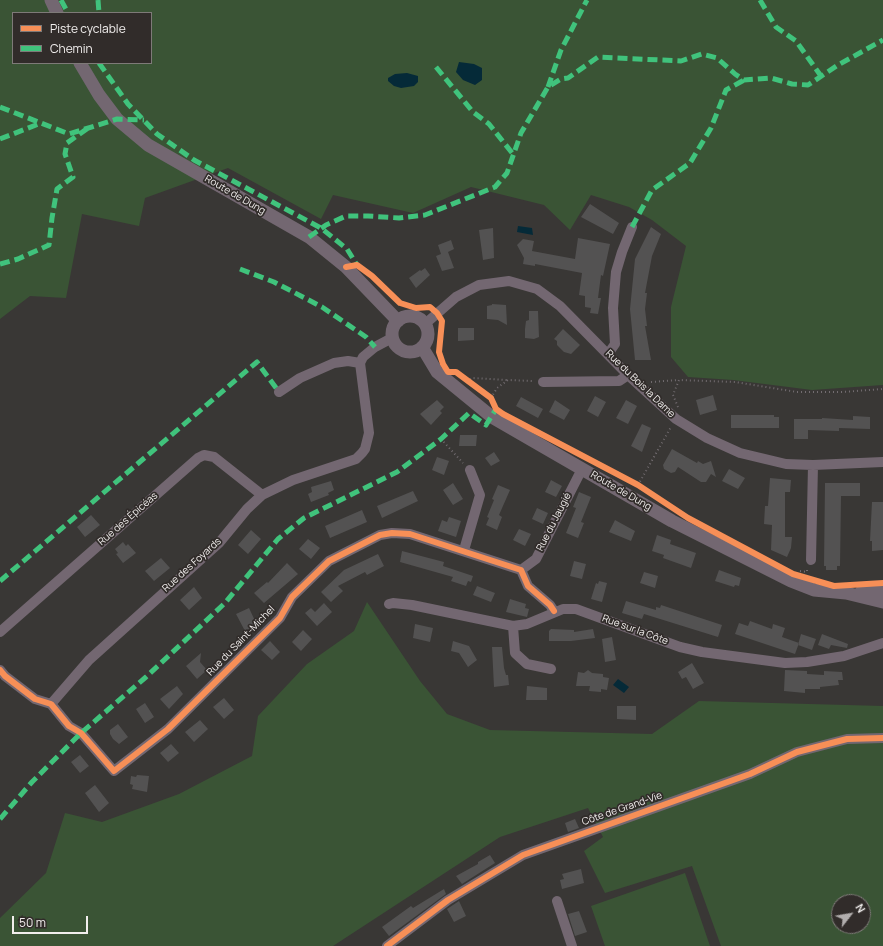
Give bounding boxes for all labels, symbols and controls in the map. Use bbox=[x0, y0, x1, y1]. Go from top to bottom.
legend bbox=[12, 12, 152, 64]
text: Piste cyclable bbox=[50, 20, 126, 37]
text: Chemin bbox=[50, 40, 93, 57]
street label: Route de Dung bbox=[203, 173, 267, 217]
street label: Rue du Bois la Dame bbox=[603, 348, 677, 420]
street label: Route de Dung bbox=[589, 469, 653, 513]
street label: Rue des Épicéas bbox=[96, 490, 160, 548]
street label: Rue du Jaugié bbox=[534, 491, 574, 553]
street label: Rue des Foyards bbox=[160, 535, 224, 595]
street label: Rue du Saint-Michel bbox=[205, 604, 277, 678]
street label: Rue sur la Côte bbox=[600, 612, 670, 648]
street label: Côte de Grand-Vie bbox=[580, 790, 664, 828]
north arrow bbox=[831, 894, 871, 934]
text: N bbox=[852, 901, 869, 915]
scale bar bbox=[14, 908, 90, 934]
text: 50 m bbox=[19, 914, 46, 931]

